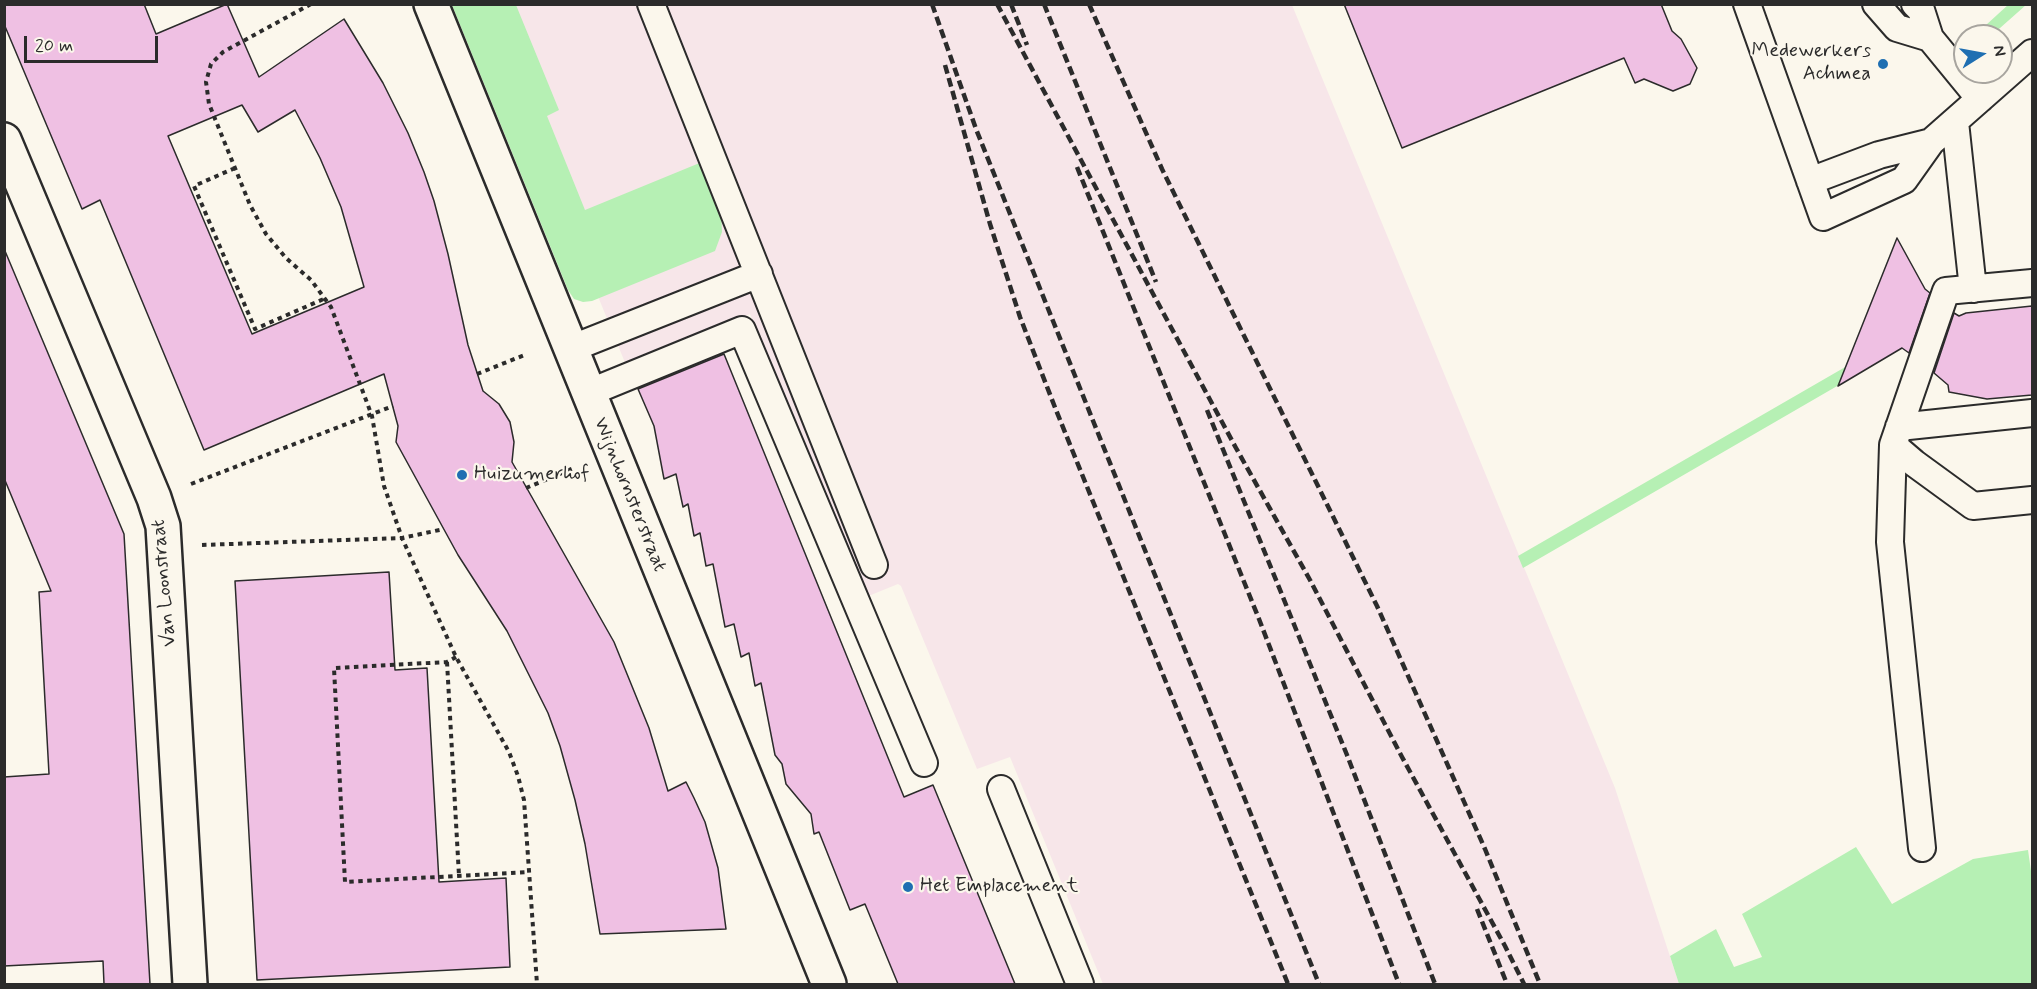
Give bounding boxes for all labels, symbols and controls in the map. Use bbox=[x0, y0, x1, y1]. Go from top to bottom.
scale bar bbox=[27, 24, 160, 62]
north arrow bbox=[1953, 24, 2013, 84]
text: 20 m bbox=[35, 34, 73, 58]
place label: Medewerkers Achmea bbox=[1752, 40, 1871, 87]
text: N bbox=[1988, 44, 2011, 58]
marker: Medewerkers Achmea bbox=[1876, 57, 1890, 71]
street label: Wijnhornsterstraat bbox=[587, 415, 671, 575]
place label: Huizumerhof bbox=[474, 463, 589, 487]
marker: Huizumerhof bbox=[455, 468, 469, 482]
street label: Van Loonstraat bbox=[147, 518, 183, 648]
place label: Het Emplacement bbox=[920, 875, 1078, 899]
marker: Het Emplacement bbox=[901, 880, 915, 894]

